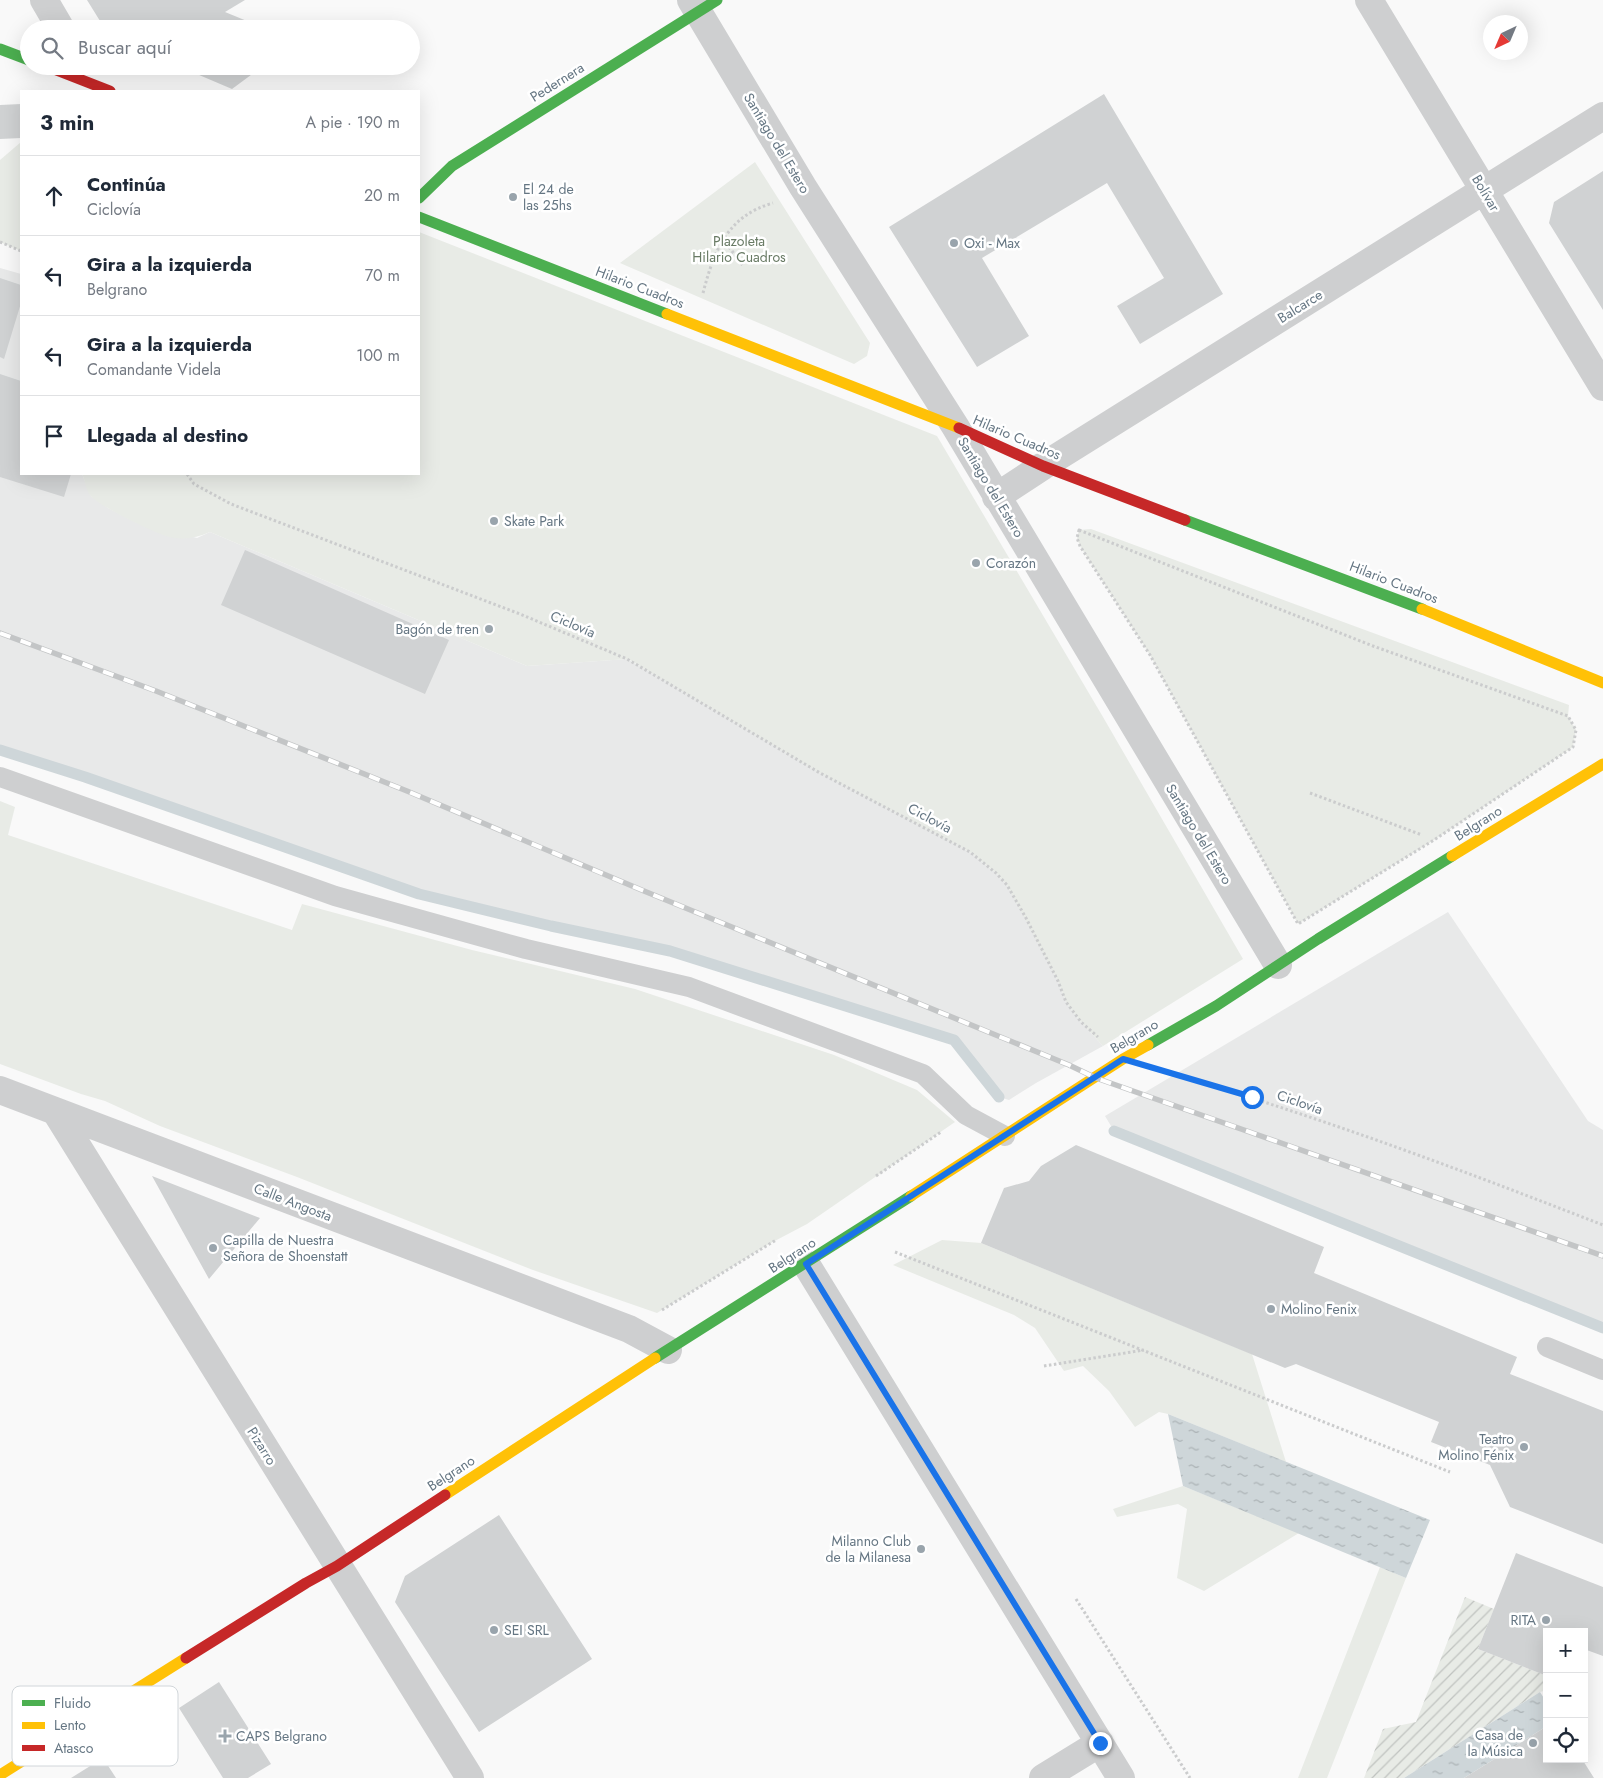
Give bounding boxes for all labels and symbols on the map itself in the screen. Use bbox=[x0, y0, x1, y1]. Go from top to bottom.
north arrow bbox=[1483, 15, 1528, 60]
street label: Pedernera bbox=[526, 57, 588, 107]
street label: Santiago del Estero bbox=[739, 89, 815, 197]
street label: Bolívar bbox=[1467, 171, 1505, 215]
place label: El 24 de las 25hs bbox=[523, 179, 574, 215]
marker: El 24 de las 25hs bbox=[507, 191, 519, 203]
park label: Plazoleta Hilario Cuadros bbox=[692, 231, 786, 267]
place label: Oxi - Max bbox=[964, 233, 1020, 253]
marker: Oxi - Max bbox=[948, 237, 960, 249]
street label: Hilario Cuadros bbox=[593, 261, 688, 313]
street label: Balcarce bbox=[1274, 284, 1326, 328]
street label: Hilario Cuadros bbox=[970, 410, 1064, 465]
street label: Santiago del Estero bbox=[953, 433, 1029, 541]
place label: Skate Park bbox=[504, 511, 565, 531]
marker: Skate Park bbox=[488, 515, 500, 527]
place label: Corazón bbox=[986, 553, 1036, 573]
street label: Hilario Cuadros bbox=[1347, 556, 1442, 608]
marker: Corazón bbox=[970, 557, 982, 569]
street label: Ciclovía bbox=[547, 606, 599, 642]
place label: Bagón de tren bbox=[395, 619, 479, 639]
marker: Bagón de tren bbox=[483, 623, 495, 635]
street label: Santiago del Estero bbox=[1161, 780, 1237, 888]
street label: Ciclovía bbox=[905, 798, 955, 838]
street label: Belgrano bbox=[1450, 800, 1506, 845]
street label: Belgrano bbox=[1106, 1014, 1162, 1058]
street label: Ciclovía bbox=[1274, 1085, 1326, 1119]
route start bbox=[1241, 1086, 1264, 1109]
street label: Calle Angosta bbox=[251, 1178, 335, 1226]
place label: Capilla de Nuestra Señora de Shoenstatt bbox=[223, 1230, 348, 1266]
street label: Belgrano bbox=[764, 1232, 820, 1278]
marker: Capilla de Nuestra Señora de Shoenstatt bbox=[207, 1242, 219, 1254]
place label: Molino Fenix bbox=[1281, 1299, 1357, 1319]
marker: Molino Fenix bbox=[1265, 1303, 1277, 1315]
street label: Pizarro bbox=[243, 1423, 282, 1469]
place label: Teatro Molino Fénix bbox=[1438, 1429, 1514, 1465]
marker: Teatro Molino Fénix bbox=[1518, 1441, 1530, 1453]
street label: Belgrano bbox=[423, 1450, 479, 1496]
place label: Milanno Club de la Milanesa bbox=[826, 1531, 911, 1567]
marker: Milanno Club de la Milanesa bbox=[915, 1543, 927, 1555]
place label: RITA bbox=[1510, 1610, 1537, 1630]
marker: RITA bbox=[1540, 1614, 1552, 1626]
place label: SEI SRL bbox=[504, 1620, 550, 1640]
marker: SEI SRL bbox=[488, 1624, 500, 1636]
legend bbox=[12, 1686, 178, 1766]
text: Fluido bbox=[54, 1693, 91, 1713]
text: Lento bbox=[54, 1715, 86, 1735]
place label: Casa de la Música bbox=[1467, 1725, 1523, 1761]
place label: CAPS Belgrano bbox=[236, 1726, 327, 1746]
marker: CAPS Belgrano bbox=[218, 1729, 232, 1743]
route end bbox=[1089, 1732, 1112, 1755]
marker: Casa de la Música bbox=[1527, 1737, 1539, 1749]
text: Atasco bbox=[54, 1738, 94, 1758]

